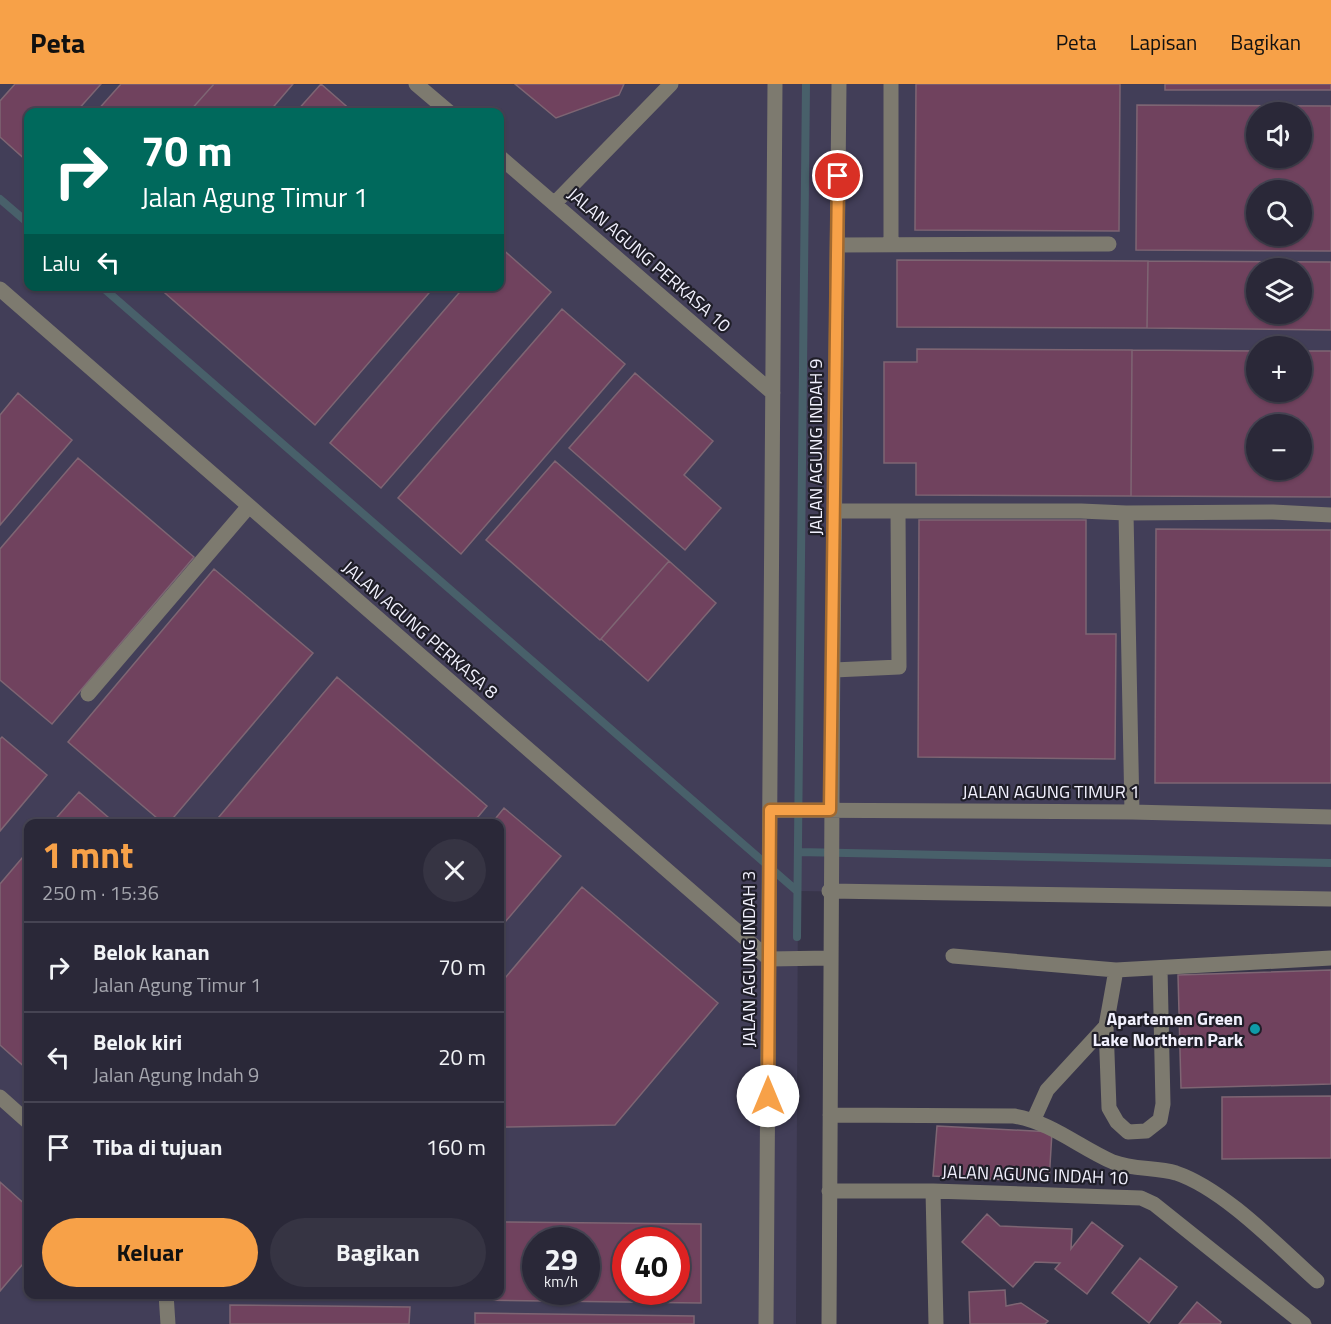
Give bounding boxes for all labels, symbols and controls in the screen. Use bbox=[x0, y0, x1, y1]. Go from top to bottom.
text: Peta bbox=[30, 21, 85, 64]
text: Peta bbox=[1056, 26, 1097, 58]
text: Lapisan bbox=[1130, 26, 1197, 58]
text: Bagikan bbox=[1230, 26, 1301, 58]
map controls bbox=[1246, 102, 1312, 480]
button: sound bbox=[1246, 102, 1312, 168]
text: 70 m bbox=[141, 118, 233, 182]
icon: right bbox=[42, 132, 120, 210]
pin bbox=[812, 150, 863, 201]
icon: arrive bbox=[821, 159, 854, 192]
text: Jalan Agung Timur 1 bbox=[141, 176, 368, 217]
button: search bbox=[1246, 180, 1312, 246]
street label: JALAN AGUNG PERKASA 10 bbox=[562, 181, 737, 338]
text: Lalu bbox=[42, 246, 80, 280]
icon: left bbox=[92, 246, 125, 279]
button: layers bbox=[1246, 258, 1312, 324]
button: + bbox=[1246, 336, 1312, 402]
street label: JALAN AGUNG INDAH 9 bbox=[802, 359, 829, 535]
button: − bbox=[1246, 414, 1312, 480]
street label: JALAN AGUNG PERKASA 8 bbox=[336, 554, 504, 705]
street label: JALAN AGUNG TIMUR 1 bbox=[962, 778, 1140, 805]
text: 1 mnt bbox=[42, 827, 133, 882]
button: close bbox=[423, 839, 486, 902]
street label: JALAN AGUNG INDAH 3 bbox=[735, 871, 762, 1047]
text: 250 m · 15:36 bbox=[42, 877, 159, 908]
text: Belok kanan bbox=[93, 935, 210, 969]
text: 70 m bbox=[438, 950, 486, 984]
icon: right bbox=[42, 951, 75, 984]
text: Jalan Agung Timur 1 bbox=[93, 969, 261, 1000]
place label: Apartemen Green Lake Northern Park bbox=[1092, 1005, 1244, 1053]
marker: Apartemen Green Lake Northern Park bbox=[1248, 1022, 1262, 1036]
text: Belok kiri bbox=[93, 1025, 182, 1059]
text: 20 m bbox=[438, 1040, 486, 1074]
icon: left bbox=[42, 1041, 75, 1074]
text: Jalan Agung Indah 9 bbox=[93, 1059, 259, 1090]
position arrow bbox=[736, 1064, 800, 1128]
text: Tiba di tujuan bbox=[93, 1130, 222, 1164]
text: 160 m bbox=[426, 1130, 486, 1164]
icon: arrive bbox=[42, 1131, 75, 1164]
street label: JALAN AGUNG INDAH 10 bbox=[941, 1158, 1129, 1191]
button: Keluar bbox=[42, 1218, 258, 1287]
button: Bagikan bbox=[270, 1218, 486, 1287]
speed limit sign: 40 bbox=[612, 1227, 690, 1305]
text: 29 bbox=[544, 1236, 578, 1282]
text: km/h bbox=[544, 1270, 578, 1293]

